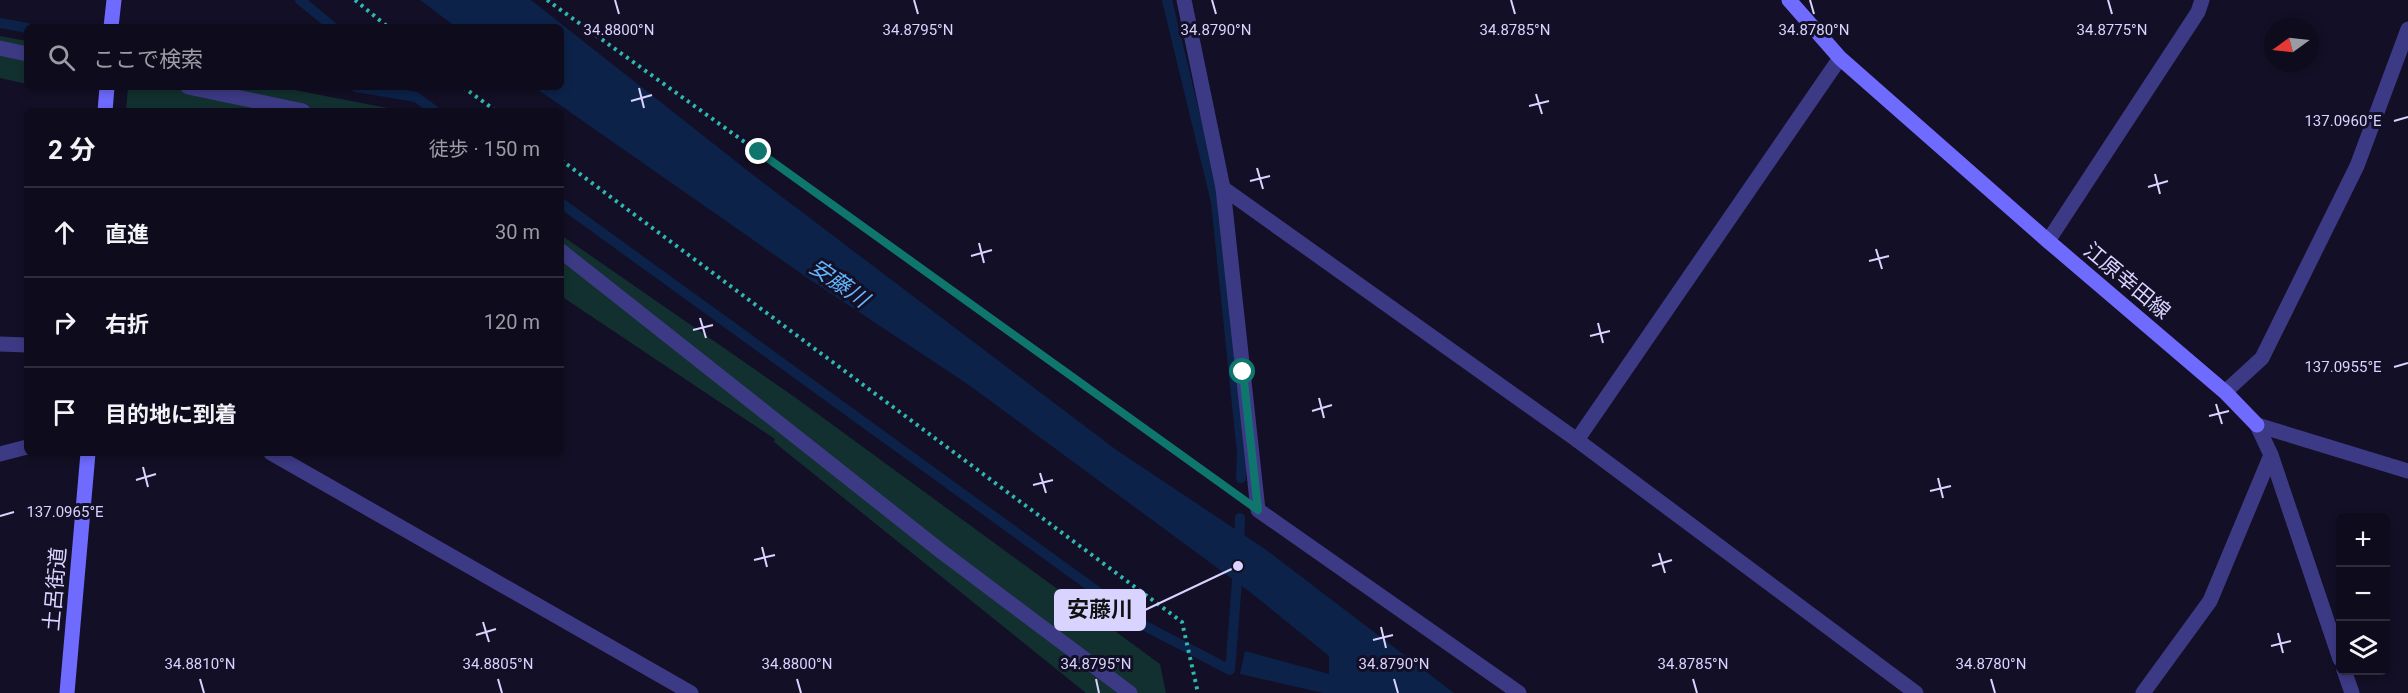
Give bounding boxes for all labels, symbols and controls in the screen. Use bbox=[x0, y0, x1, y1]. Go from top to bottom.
north arrow bbox=[2264, 18, 2318, 72]
text: 34.8800°N bbox=[584, 21, 654, 39]
text: 34.8795°N bbox=[883, 21, 953, 39]
text: 34.8790°N bbox=[1181, 21, 1251, 39]
text: 34.8785°N bbox=[1480, 21, 1550, 39]
text: 34.8780°N bbox=[1779, 21, 1849, 39]
text: 34.8775°N bbox=[2077, 21, 2147, 39]
search box bbox=[24, 24, 564, 90]
icon: search bbox=[45, 41, 78, 74]
text: ここで検索 bbox=[93, 47, 203, 72]
text: 137.0960°E bbox=[2304, 112, 2382, 130]
text: 2 分 bbox=[48, 135, 95, 165]
text: 徒歩 · 150 m bbox=[429, 137, 540, 161]
route end bbox=[745, 138, 771, 164]
icon: ahead bbox=[48, 216, 81, 249]
text: 30 m bbox=[495, 220, 540, 244]
text: 直進 bbox=[105, 222, 149, 247]
street label: 江原幸田線 bbox=[2079, 238, 2175, 324]
water label: 安藤川 bbox=[805, 254, 875, 313]
icon: right bbox=[48, 306, 81, 339]
text: 120 m bbox=[484, 310, 540, 334]
text: 右折 bbox=[105, 312, 149, 337]
route start bbox=[1229, 358, 1255, 384]
text: 137.0955°E bbox=[2304, 358, 2382, 376]
icon: arrive bbox=[48, 396, 81, 429]
text: 目的地に到着 bbox=[105, 402, 237, 427]
text: 137.0965°E bbox=[26, 503, 104, 521]
map controls bbox=[2336, 513, 2390, 675]
button: + bbox=[2336, 513, 2390, 567]
street label: 土呂街道 bbox=[39, 546, 71, 632]
button: − bbox=[2336, 567, 2390, 621]
callout: 安藤川 bbox=[1055, 590, 1145, 630]
text: 安藤川 bbox=[1067, 597, 1133, 622]
button: layers bbox=[2336, 621, 2390, 675]
text: 34.8810°N bbox=[165, 655, 235, 673]
text: 34.8805°N bbox=[463, 655, 533, 673]
text: 34.8800°N bbox=[762, 655, 832, 673]
text: 34.8795°N bbox=[1061, 655, 1131, 673]
text: 34.8790°N bbox=[1359, 655, 1429, 673]
text: 34.8785°N bbox=[1658, 655, 1728, 673]
text: 34.8780°N bbox=[1956, 655, 2026, 673]

